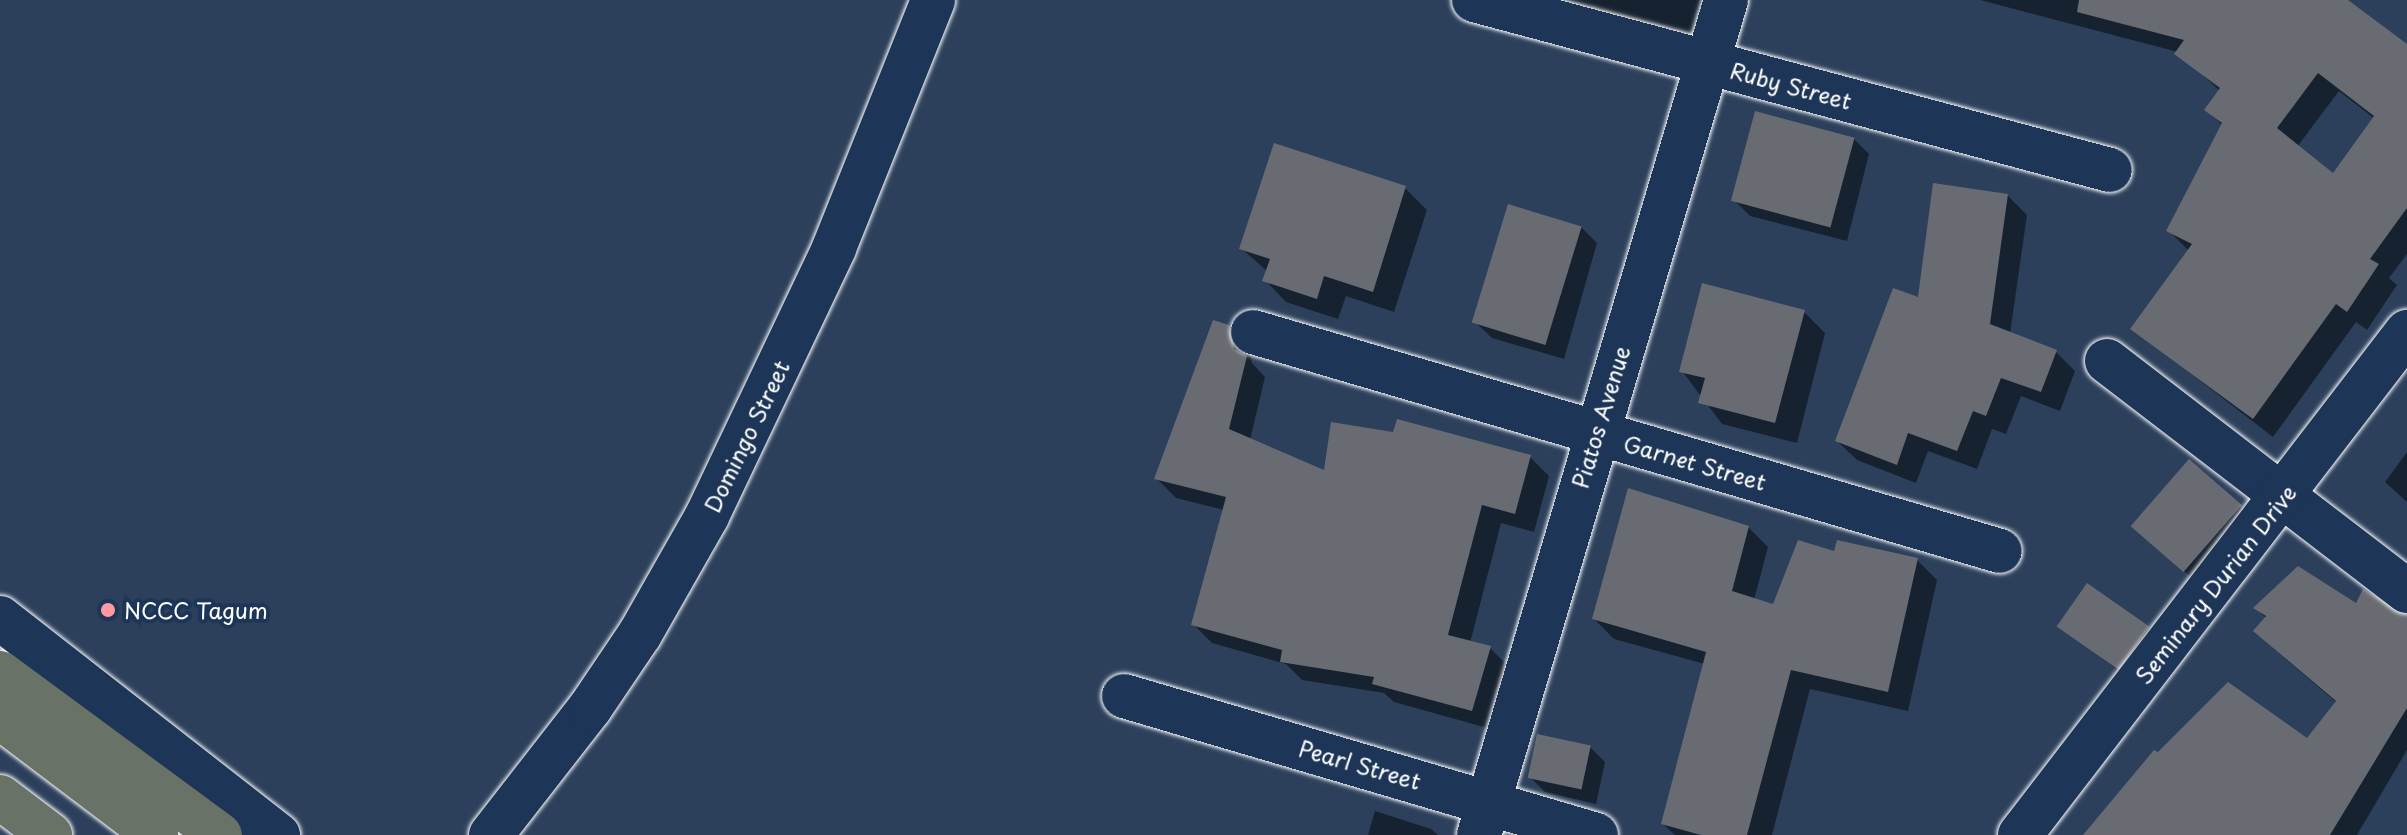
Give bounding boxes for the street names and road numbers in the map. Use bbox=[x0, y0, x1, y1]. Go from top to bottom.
street label: Ruby Street bbox=[1727, 56, 1855, 114]
street label: Piatos Avenue bbox=[1566, 343, 1634, 491]
street label: Domingo Street bbox=[698, 356, 794, 516]
street label: Garnet Street bbox=[1620, 429, 1770, 495]
street label: Seminary Durian Drive bbox=[2129, 479, 2301, 689]
street label: Pearl Street bbox=[1296, 734, 1424, 794]

